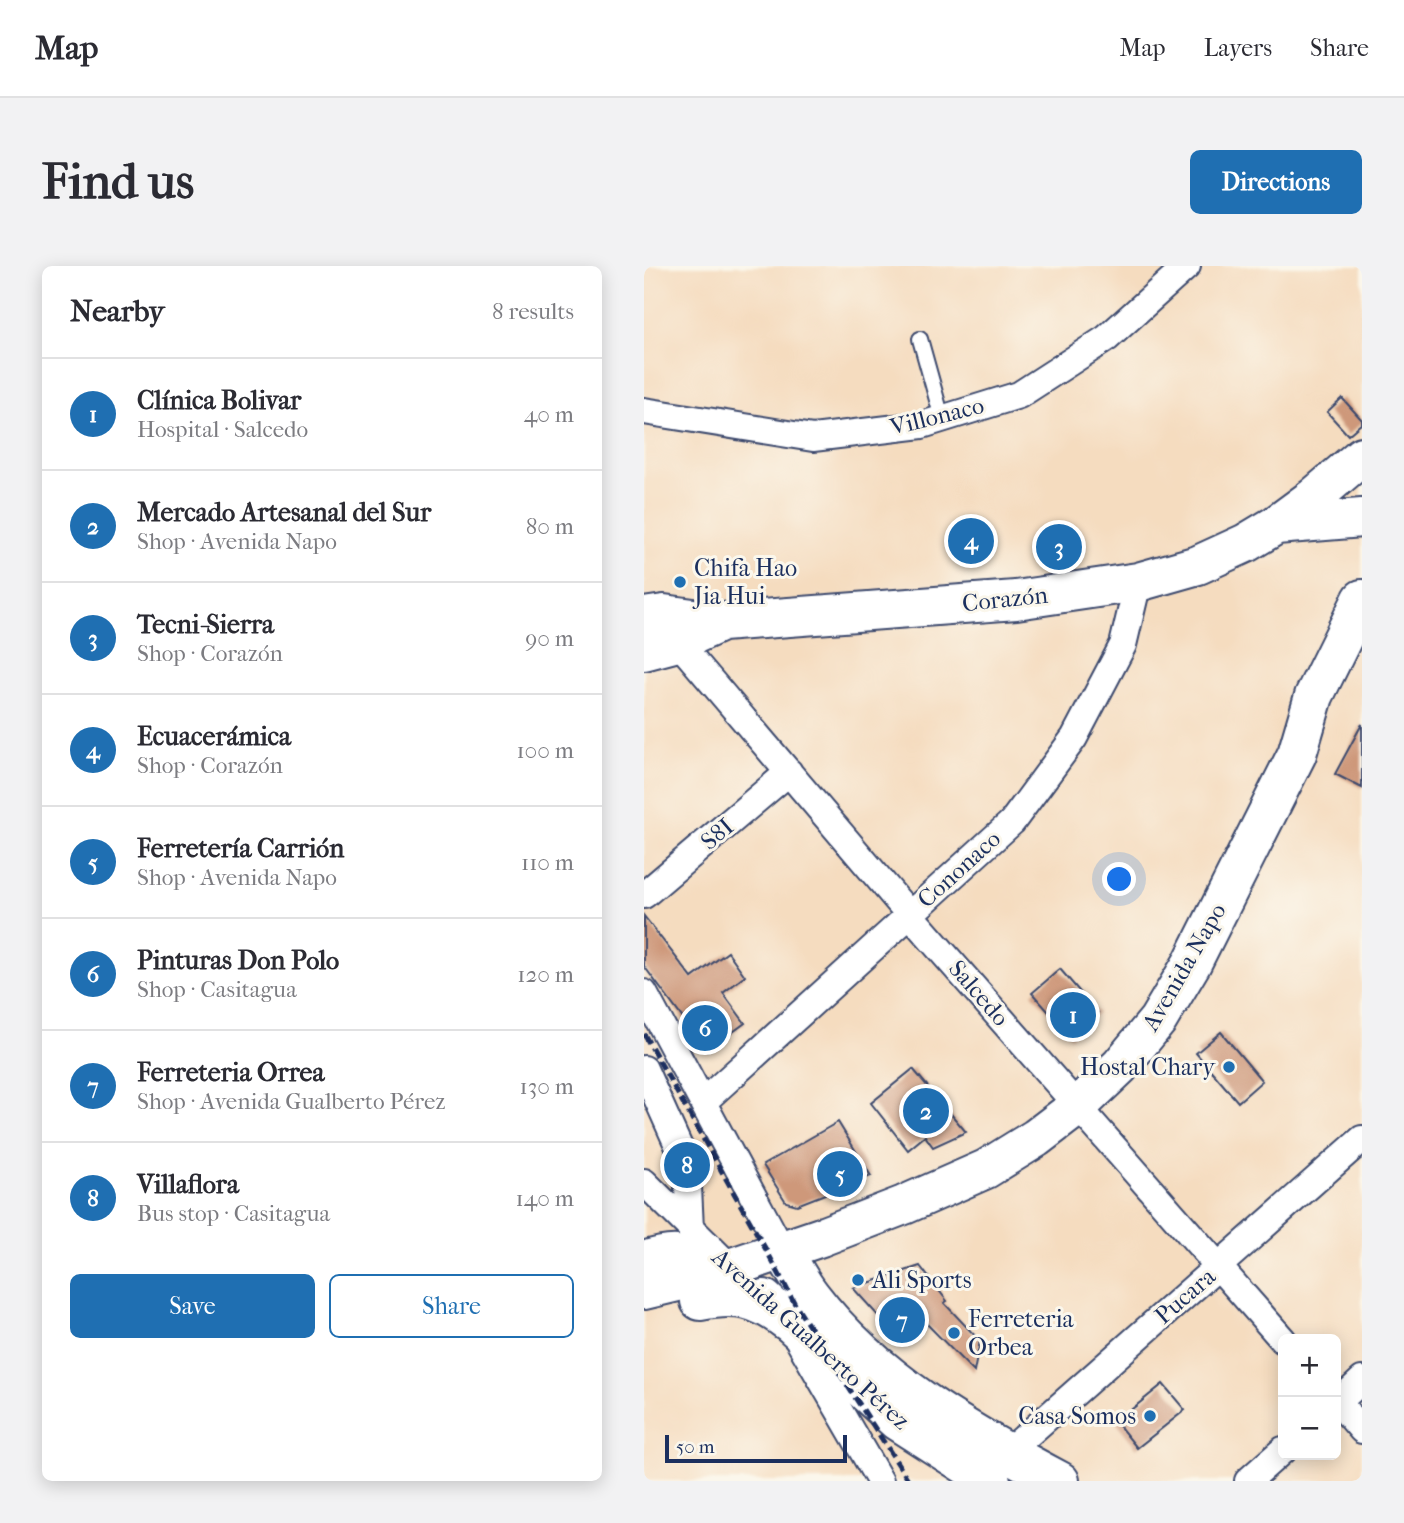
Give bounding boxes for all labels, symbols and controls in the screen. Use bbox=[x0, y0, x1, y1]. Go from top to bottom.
text: Map bbox=[35, 29, 98, 68]
text: Map bbox=[1120, 34, 1166, 62]
text: Layers bbox=[1204, 34, 1272, 62]
text: Share bbox=[1310, 34, 1369, 62]
button: Directions bbox=[1190, 150, 1362, 214]
text: Find us bbox=[42, 153, 194, 211]
text: Nearby bbox=[70, 294, 165, 329]
text: 8 results bbox=[492, 298, 574, 325]
text: Clínica Bolivar bbox=[137, 385, 301, 416]
street label: Villonaco bbox=[886, 391, 987, 441]
text: 1 bbox=[89, 401, 97, 428]
text: 40 m bbox=[524, 401, 574, 428]
text: Hospital · Salcedo bbox=[137, 416, 308, 443]
text: Mercado Artesanal del Sur bbox=[137, 497, 431, 528]
text: 2 bbox=[87, 513, 99, 540]
text: 80 m bbox=[526, 513, 574, 540]
pin: 4 bbox=[948, 515, 994, 567]
pin: 3 bbox=[1036, 521, 1082, 573]
text: Shop · Avenida Napo bbox=[137, 528, 337, 555]
place label: Chifa Hao Jia Hui bbox=[692, 554, 797, 610]
marker: Chifa Hao Jia Hui bbox=[672, 574, 688, 590]
street label: Corazón bbox=[961, 581, 1049, 617]
text: Tecni-Sierra bbox=[137, 609, 274, 640]
text: 3 bbox=[88, 625, 98, 652]
text: 90 m bbox=[525, 625, 574, 652]
text: Shop · Corazón bbox=[137, 640, 283, 667]
text: Ecuacerámica bbox=[137, 721, 291, 752]
text: 4 bbox=[86, 737, 100, 764]
text: 100 m bbox=[516, 737, 574, 764]
text: Shop · Corazón bbox=[137, 752, 283, 779]
street label: S8I bbox=[695, 812, 739, 856]
street label: Cononaco bbox=[912, 825, 1006, 913]
text: Ferretería Carrión bbox=[137, 833, 344, 864]
text: 5 bbox=[88, 849, 98, 876]
text: 110 m bbox=[521, 849, 574, 876]
your location bbox=[1102, 862, 1136, 896]
text: Shop · Avenida Napo bbox=[137, 864, 337, 891]
street label: Avenida Napo bbox=[1136, 898, 1232, 1037]
text: Pinturas Don Polo bbox=[137, 945, 339, 976]
street label: Salcedo bbox=[943, 955, 1015, 1031]
text: 6 bbox=[87, 961, 99, 988]
text: 120 m bbox=[517, 961, 574, 988]
text: Shop · Casitagua bbox=[137, 976, 297, 1003]
pin: 1 bbox=[1050, 989, 1096, 1041]
pin: 6 bbox=[682, 1002, 728, 1054]
place label: Hostal Chary bbox=[1080, 1053, 1216, 1081]
text: Ferreteria Orrea bbox=[137, 1057, 324, 1088]
marker: Hostal Chary bbox=[1221, 1059, 1237, 1075]
text: 7 bbox=[87, 1073, 99, 1100]
text: 130 m bbox=[520, 1073, 574, 1100]
pin: 2 bbox=[903, 1085, 949, 1137]
text: Shop · Avenida Gualberto Pérez bbox=[137, 1088, 446, 1115]
pin: 8 bbox=[664, 1139, 710, 1191]
pin: 5 bbox=[817, 1148, 863, 1200]
text: Villaflora bbox=[137, 1169, 239, 1200]
text: 8 bbox=[87, 1185, 99, 1212]
text: 140 m bbox=[515, 1185, 574, 1212]
text: Bus stop · Casitagua bbox=[137, 1200, 330, 1227]
street label: Avenida Gualberto Pérez bbox=[706, 1242, 916, 1435]
street label: Pucara bbox=[1149, 1262, 1222, 1330]
place label: Ali Sports bbox=[871, 1266, 972, 1294]
marker: Ali Sports bbox=[850, 1272, 866, 1288]
button: Save bbox=[70, 1274, 315, 1338]
button: Share bbox=[329, 1274, 574, 1338]
pin: 7 bbox=[879, 1294, 925, 1346]
place label: Ferreteria Orbea bbox=[968, 1305, 1075, 1361]
marker: Ferreteria Orbea bbox=[946, 1325, 962, 1341]
map controls bbox=[1278, 1334, 1341, 1460]
button: + bbox=[1278, 1334, 1341, 1397]
button: − bbox=[1278, 1397, 1341, 1460]
place label: Casa Somos bbox=[1018, 1402, 1136, 1430]
marker: Casa Somos bbox=[1142, 1408, 1158, 1424]
scale bar bbox=[665, 1432, 847, 1464]
text: 50 m bbox=[676, 1436, 715, 1458]

